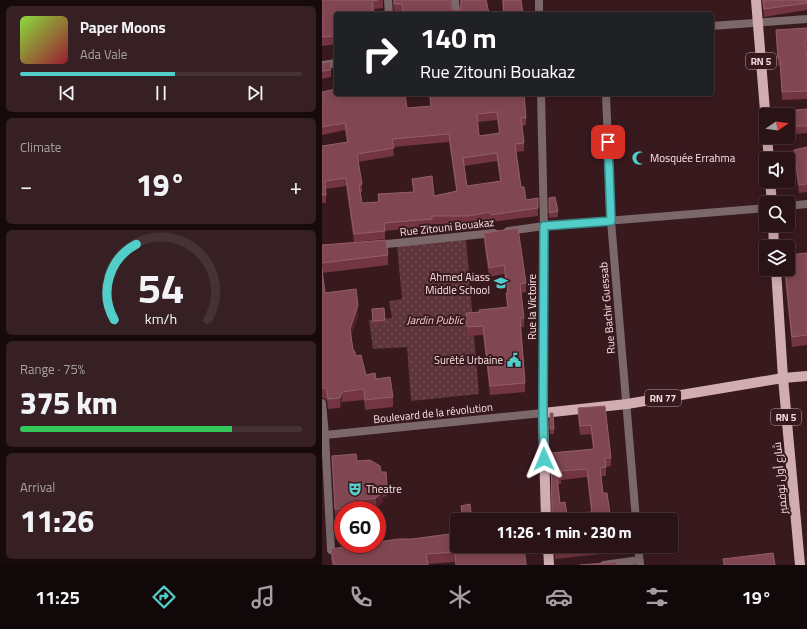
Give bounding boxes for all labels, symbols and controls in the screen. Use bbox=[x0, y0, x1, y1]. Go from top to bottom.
text: 140 m bbox=[420, 12, 497, 64]
text: Paper Moons bbox=[80, 13, 166, 42]
icon: right bbox=[354, 28, 406, 80]
text: Ada Vale bbox=[80, 42, 127, 66]
road number: RN 5 bbox=[746, 53, 776, 69]
text: Rue Zitouni Bouakaz bbox=[420, 55, 575, 88]
icon: previous bbox=[56, 82, 78, 104]
icon: pause bbox=[150, 82, 172, 104]
icon: next bbox=[244, 82, 266, 104]
north arrow bbox=[759, 108, 795, 144]
map controls bbox=[759, 108, 795, 276]
pin bbox=[591, 125, 625, 159]
icon: arrive bbox=[597, 131, 619, 153]
text: Climate bbox=[20, 135, 61, 159]
place label: Mosquée Errahma bbox=[650, 148, 736, 168]
mosque icon: Mosquée Errahma bbox=[631, 150, 647, 166]
button: sound bbox=[759, 152, 795, 188]
text: 19° bbox=[136, 157, 186, 213]
text: − bbox=[20, 165, 32, 207]
text: + bbox=[290, 165, 302, 207]
button: search bbox=[759, 196, 795, 232]
street label: Rue Zitouni Bouakaz bbox=[399, 212, 495, 242]
button: layers bbox=[759, 240, 795, 276]
text: 54 bbox=[138, 249, 184, 327]
street label: Rue Bachir Guessab bbox=[593, 261, 621, 355]
place label: Ahmed Aiass Middle School bbox=[425, 267, 490, 300]
street label: Rue la Victoire bbox=[522, 274, 542, 340]
school or university icon: Ahmed Aiass Middle School bbox=[493, 275, 509, 291]
text: km/h bbox=[145, 305, 177, 332]
park label: Jardin Public bbox=[407, 310, 465, 330]
place label: Surêté Urbaine bbox=[434, 350, 503, 370]
public building icon: Surêté Urbaine bbox=[506, 352, 522, 368]
text: Range · 75% bbox=[20, 357, 85, 381]
text: 375 km bbox=[20, 375, 117, 431]
road number: RN 77 bbox=[645, 390, 681, 406]
street label: Boulevard de la révolution bbox=[372, 397, 494, 429]
road number: RN 5 bbox=[771, 409, 801, 425]
position arrow bbox=[523, 438, 565, 480]
street label: شارع أول نوفمبر bbox=[767, 441, 793, 516]
text: Arrival bbox=[20, 475, 55, 499]
place label: Theatre bbox=[366, 479, 402, 499]
theatre icon: Theatre bbox=[347, 481, 363, 497]
text: 11:26 bbox=[20, 493, 94, 549]
speed limit sign: 60 bbox=[334, 501, 386, 553]
text: 11:26 · 1 min · 230 m bbox=[496, 518, 632, 547]
text: 11:25 bbox=[35, 581, 80, 614]
text: 19° bbox=[742, 581, 772, 614]
icon: directions bbox=[150, 583, 178, 611]
icon: music bbox=[249, 583, 277, 611]
icon: phone bbox=[347, 583, 375, 611]
icon: climate bbox=[446, 583, 474, 611]
icon: car bbox=[545, 583, 573, 611]
icon: filters bbox=[643, 583, 671, 611]

